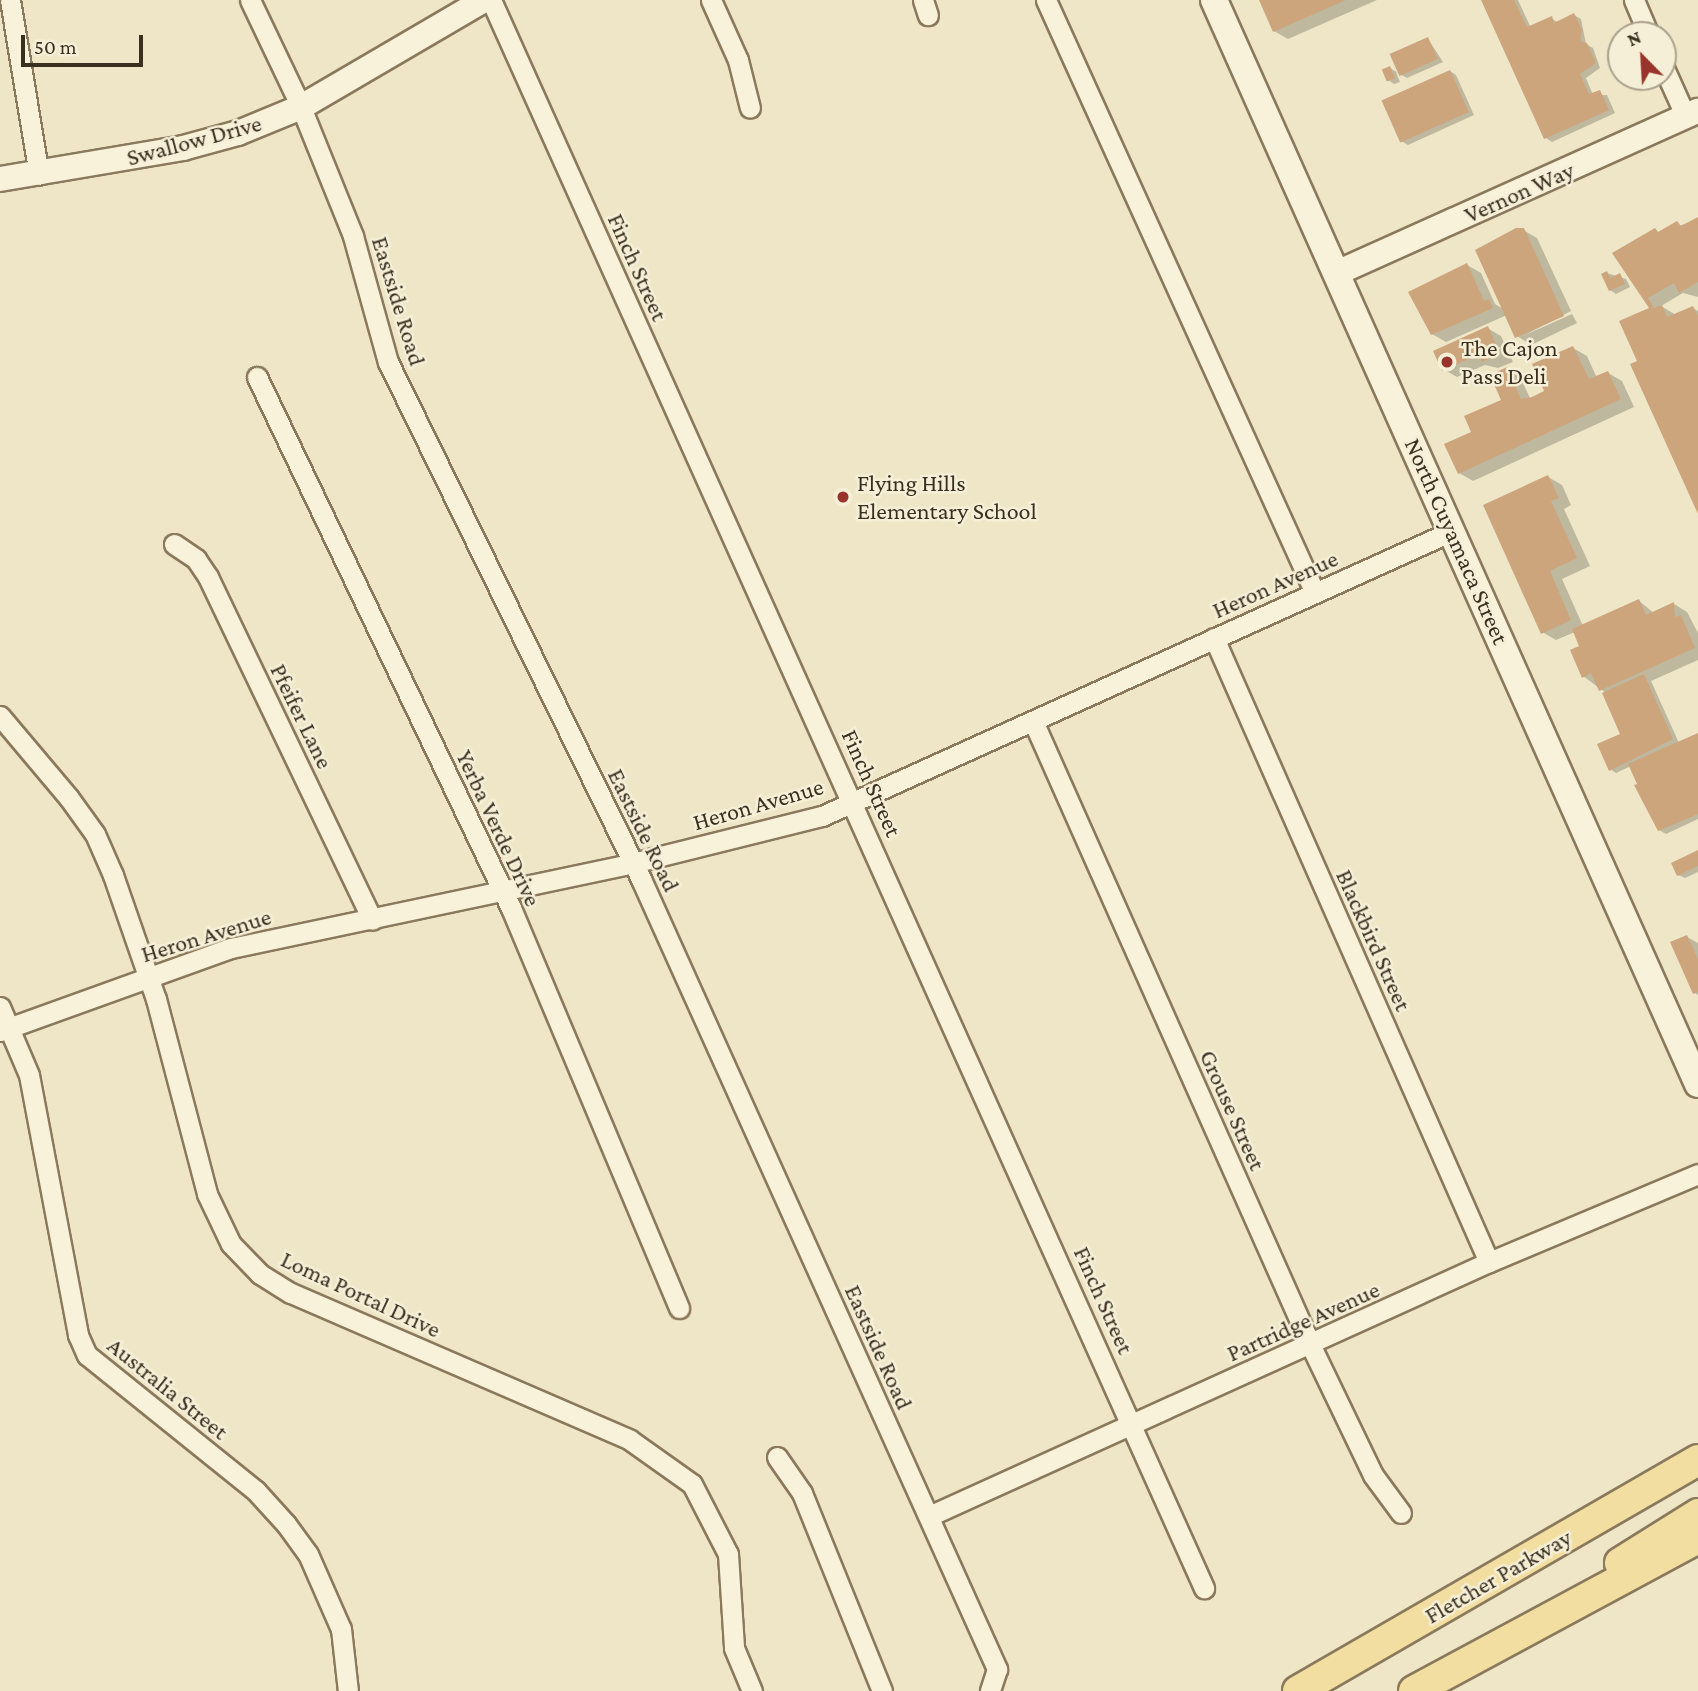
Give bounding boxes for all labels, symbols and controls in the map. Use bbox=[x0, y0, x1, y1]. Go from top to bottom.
scale bar bbox=[24, 21, 147, 65]
north arrow bbox=[1607, 21, 1677, 91]
text: N bbox=[1624, 26, 1644, 50]
text: 50 m bbox=[34, 35, 77, 59]
street label: Swallow Drive bbox=[123, 108, 265, 172]
street label: Vernon Way bbox=[1460, 155, 1578, 229]
street label: Finch Street bbox=[602, 209, 674, 325]
street label: Eastside Road bbox=[366, 233, 432, 369]
place label: The Cajon Pass Deli bbox=[1461, 334, 1558, 390]
marker: The Cajon Pass Deli bbox=[1439, 354, 1455, 370]
street label: North Cuyamaca Street bbox=[1399, 434, 1515, 648]
place label: Flying Hills Elementary School bbox=[857, 469, 1037, 525]
marker: Flying Hills Elementary School bbox=[835, 489, 851, 505]
street label: Heron Avenue bbox=[1208, 544, 1342, 624]
street label: Pfeifer Lane bbox=[264, 659, 340, 773]
street label: Finch Street bbox=[836, 725, 908, 841]
street label: Yerba Verde Drive bbox=[450, 745, 548, 911]
street label: Eastside Road bbox=[602, 764, 686, 896]
street label: Heron Avenue bbox=[689, 772, 827, 836]
street label: Blackbird Street bbox=[1330, 865, 1418, 1015]
street label: Heron Avenue bbox=[138, 902, 274, 968]
street label: Grouse Street bbox=[1194, 1045, 1272, 1175]
street label: Finch Street bbox=[1068, 1242, 1140, 1358]
street label: Loma Portal Drive bbox=[277, 1244, 445, 1344]
street label: Partridge Avenue bbox=[1222, 1275, 1384, 1367]
street label: Eastside Road bbox=[839, 1280, 919, 1414]
street label: Australia Street bbox=[102, 1331, 234, 1445]
street label: Fletcher Parkway bbox=[1420, 1522, 1576, 1630]

